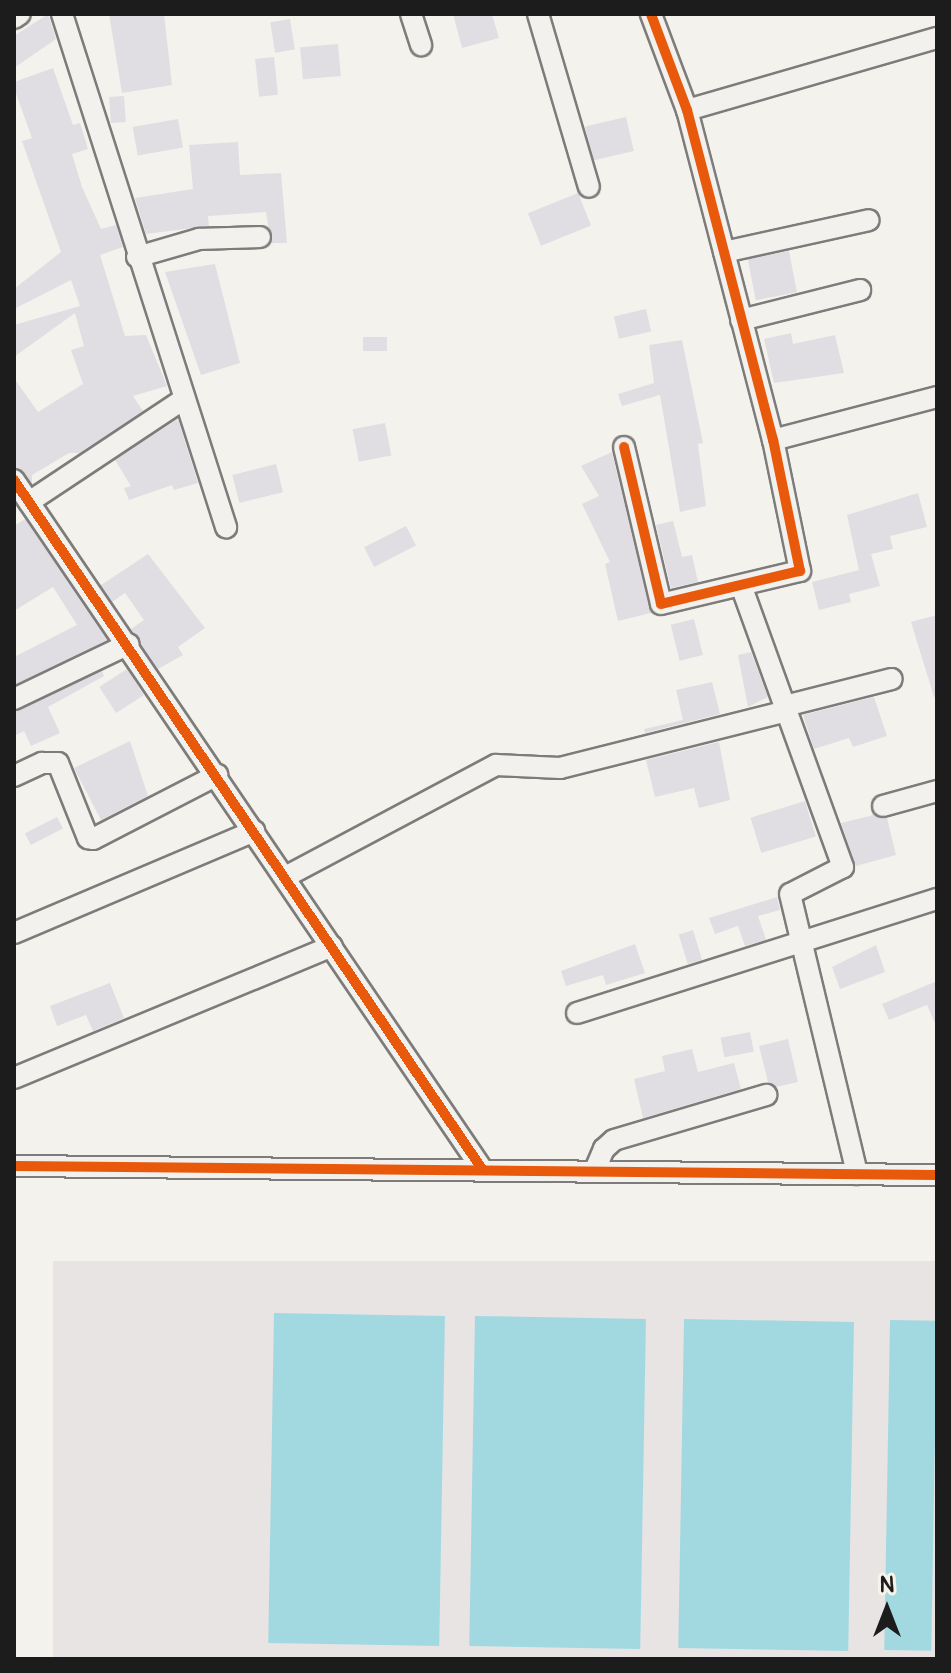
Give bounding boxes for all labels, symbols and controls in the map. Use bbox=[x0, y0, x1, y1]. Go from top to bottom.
north arrow bbox=[847, 1569, 927, 1649]
text: N bbox=[880, 1571, 894, 1599]

